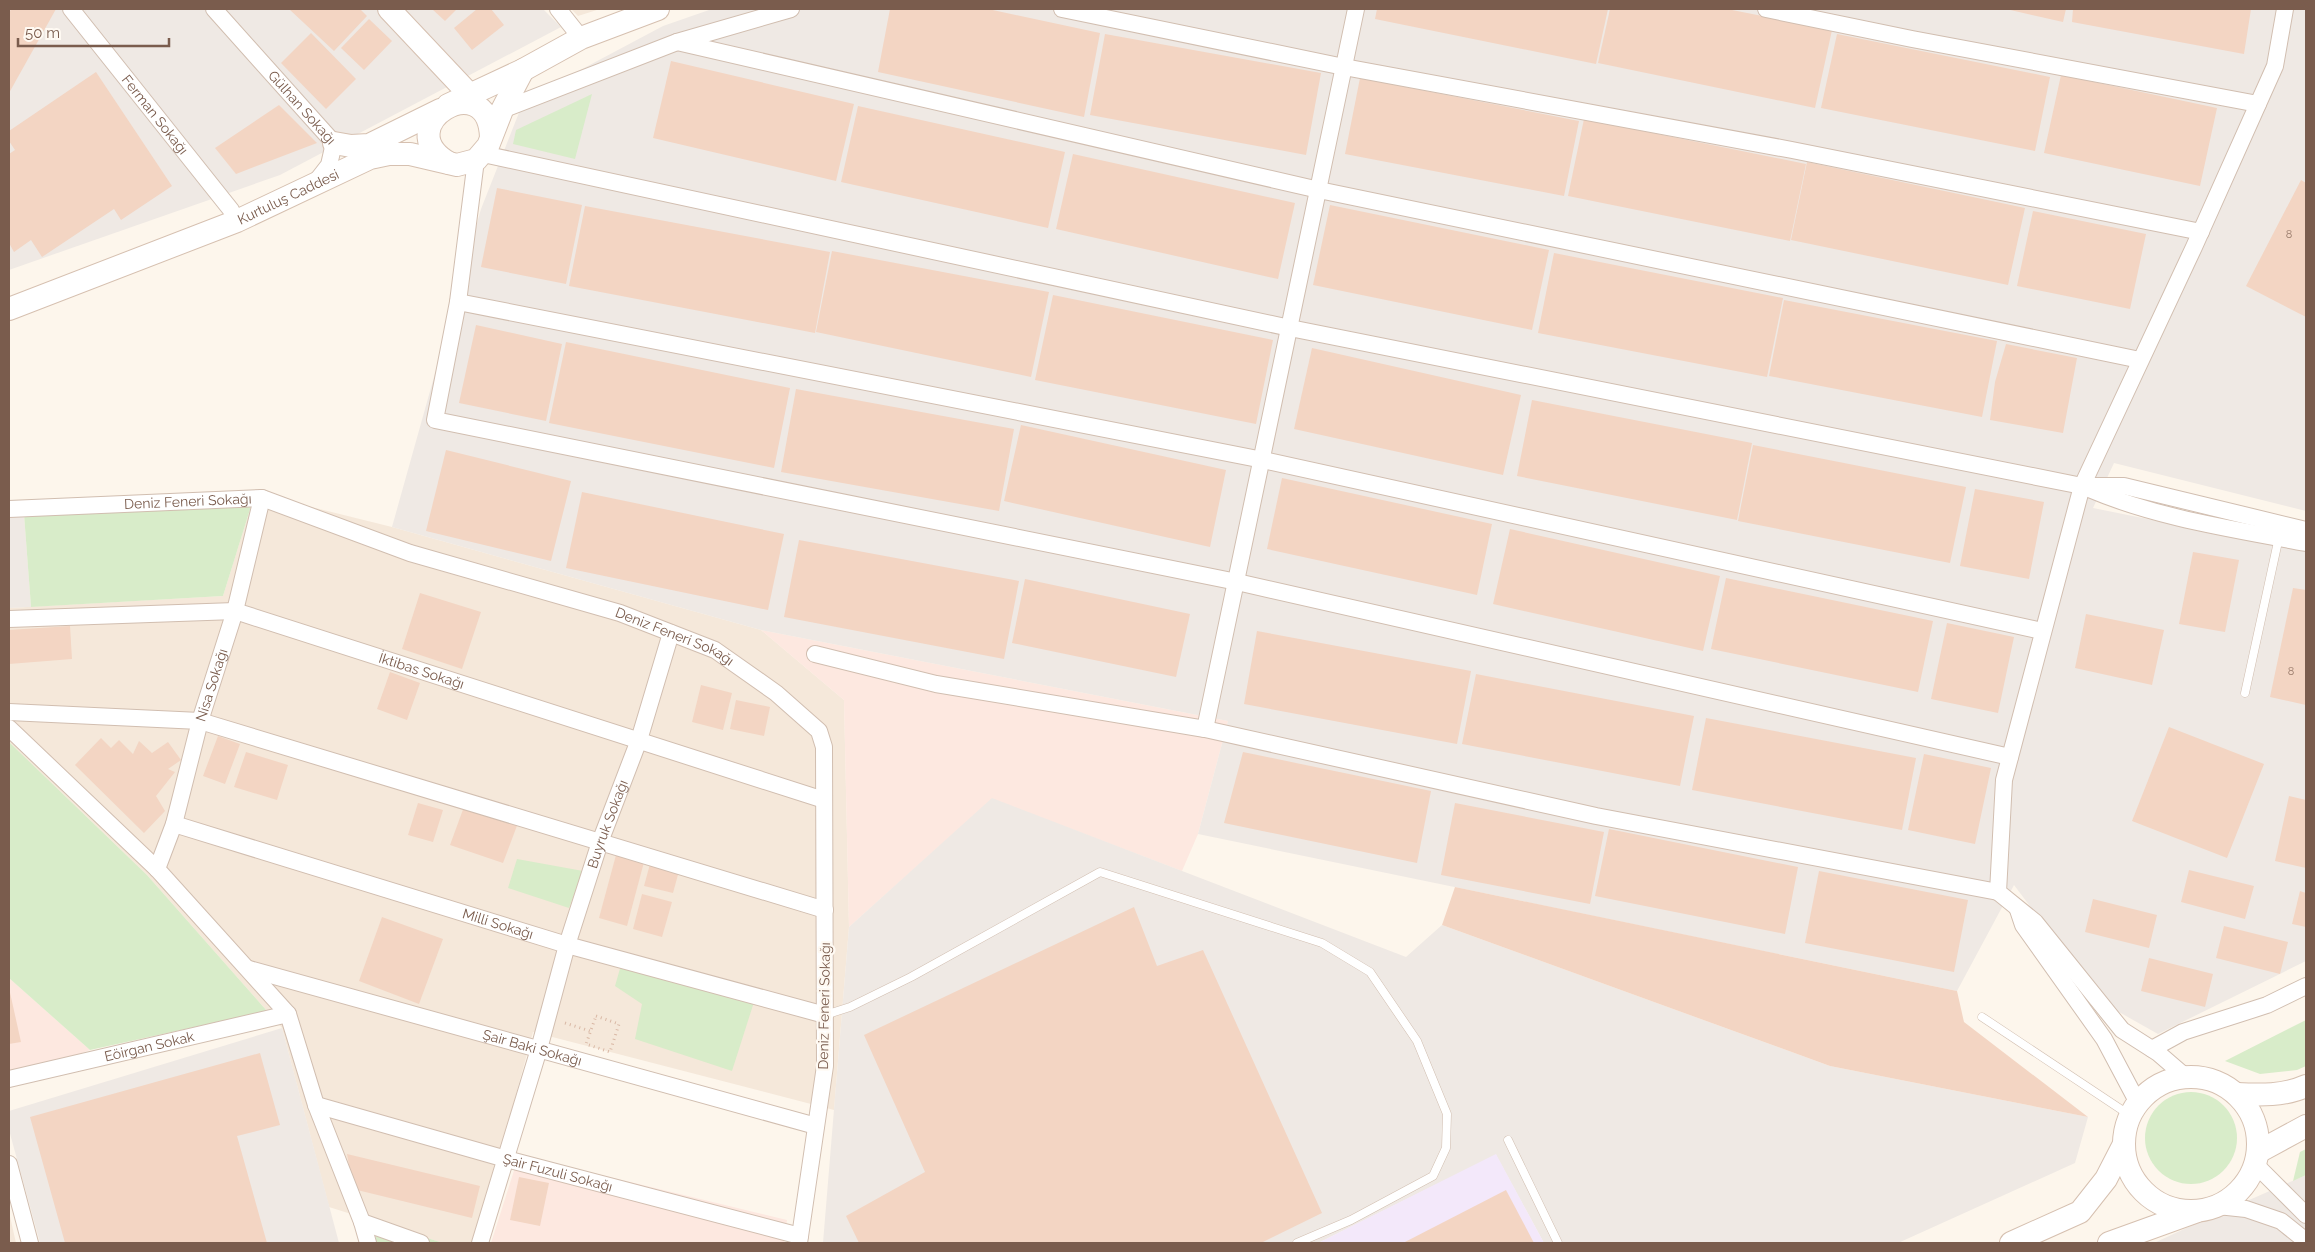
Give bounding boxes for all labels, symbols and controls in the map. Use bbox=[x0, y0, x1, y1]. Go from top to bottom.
scale bar bbox=[18, 15, 169, 47]
text: 50 m bbox=[25, 24, 60, 42]
street label: Gülhan Sokağı bbox=[265, 67, 339, 147]
street label: Ferman Sokağı bbox=[119, 72, 191, 157]
street label: Kurtuluş Caddesi bbox=[235, 166, 341, 228]
house number: 8 bbox=[2286, 228, 2292, 241]
street label: Deniz Feneri Sokağı bbox=[124, 490, 252, 512]
street label: Deniz Feneri Sokağı bbox=[613, 604, 737, 669]
street label: Nisa Sokağı bbox=[192, 647, 230, 723]
street label: İktibas Sokağı bbox=[377, 648, 466, 692]
house number: 8 bbox=[2288, 665, 2294, 678]
street label: Buyruk Sokağı bbox=[584, 778, 631, 870]
street label: Milli Sokağı bbox=[461, 905, 535, 942]
street label: Deniz Feneri Sokağı bbox=[815, 942, 833, 1070]
street label: Şair Baki Sokağı bbox=[481, 1026, 584, 1069]
street label: Eöirgan Sokak bbox=[103, 1028, 196, 1065]
street label: Şair Fuzuli Sokağı bbox=[501, 1151, 614, 1195]

